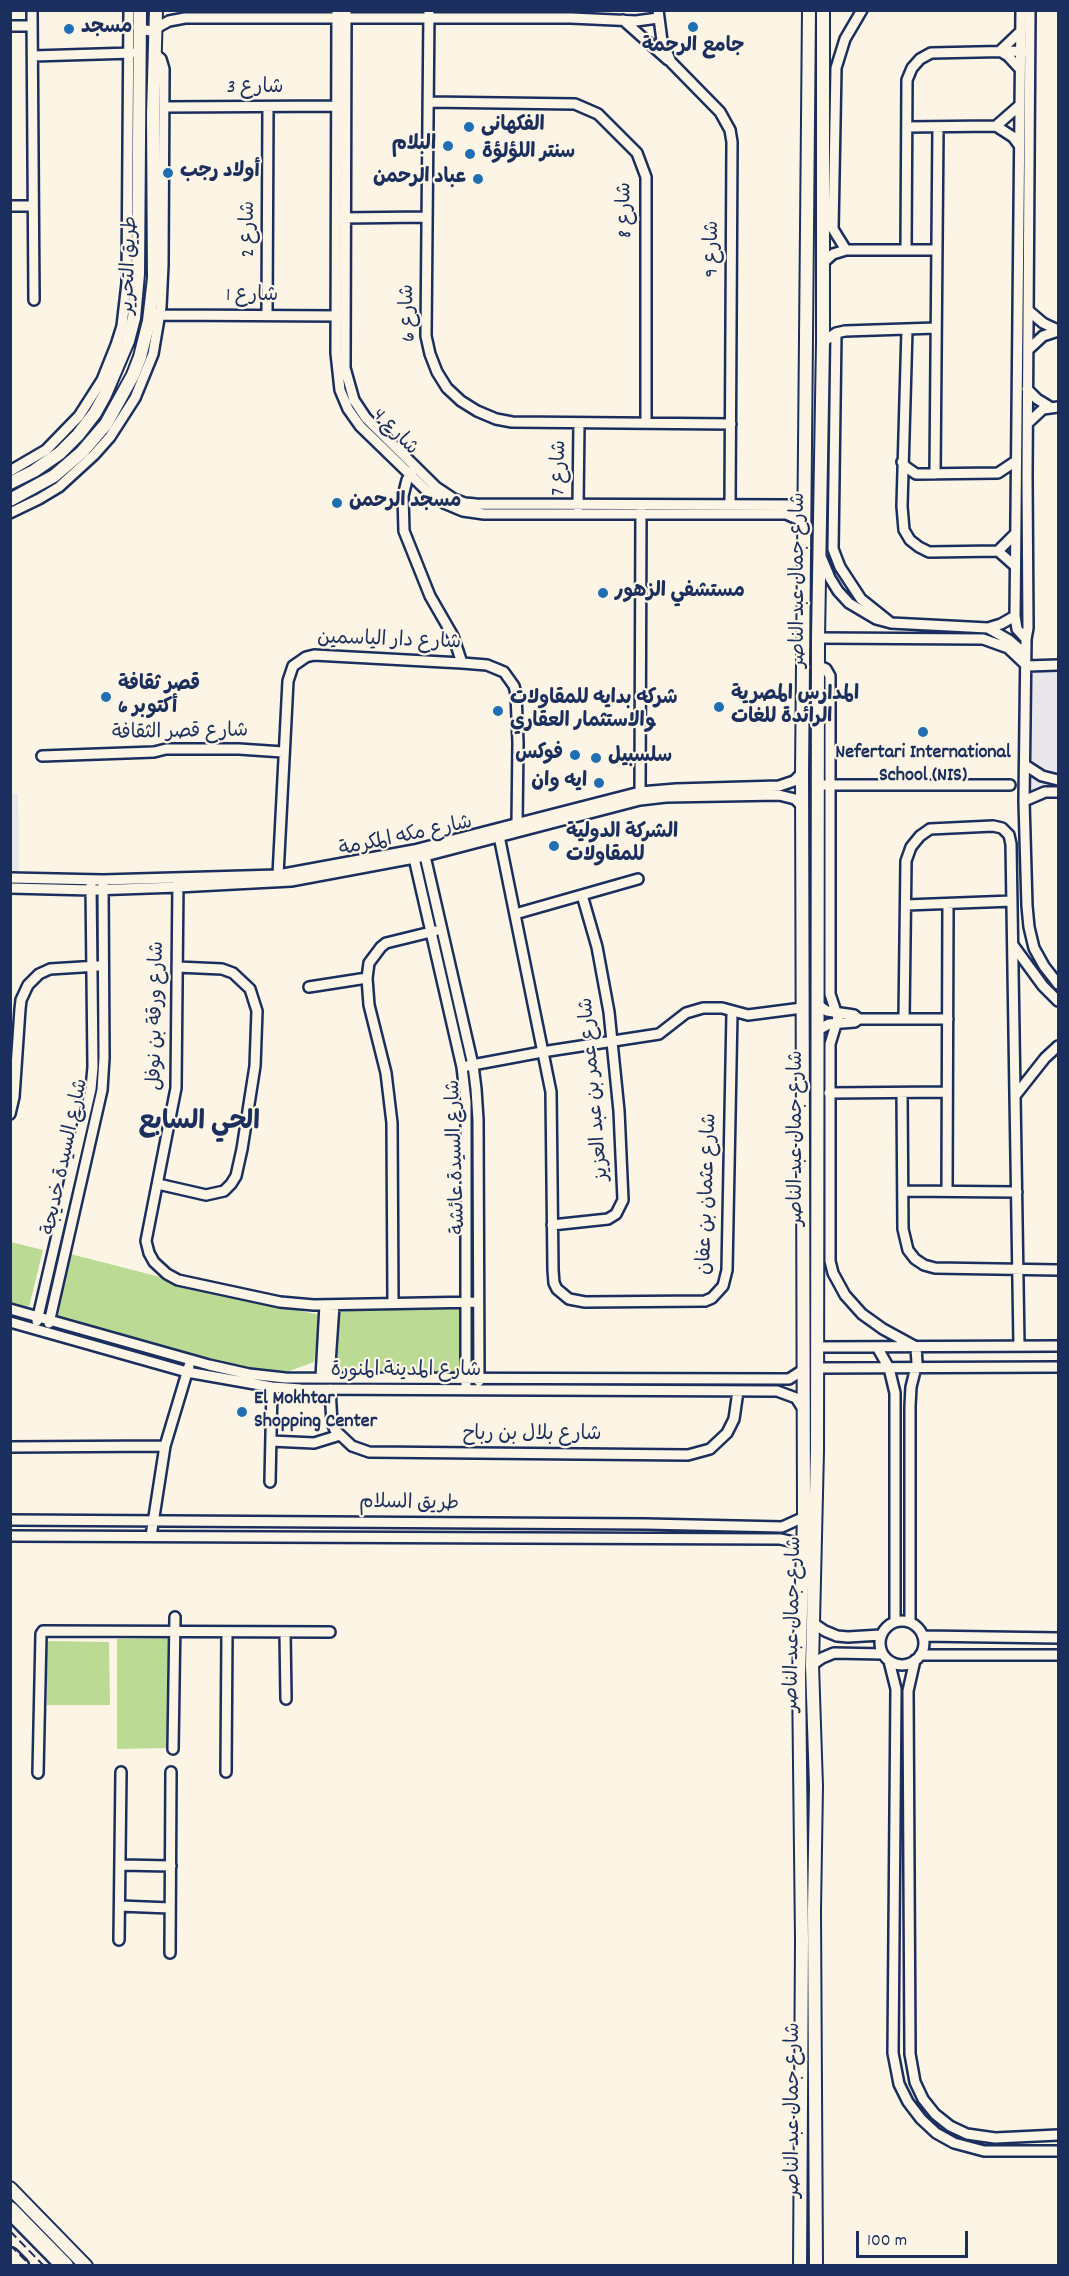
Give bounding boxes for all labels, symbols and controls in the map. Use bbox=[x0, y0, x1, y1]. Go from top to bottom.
place label: مسجد bbox=[81, 17, 132, 41]
marker: جامع الرحمة bbox=[686, 20, 700, 34]
marker: مسجد bbox=[62, 22, 76, 36]
place label: جامع الرحمة bbox=[642, 36, 744, 60]
street label: شارع 3 bbox=[227, 77, 283, 101]
place label: الفكهانى bbox=[481, 115, 545, 139]
marker: الفكهانى bbox=[462, 120, 476, 134]
place label: البلام bbox=[392, 134, 436, 158]
marker: البلام bbox=[441, 139, 455, 153]
place label: سنتر اللؤلؤة bbox=[482, 142, 575, 166]
marker: سنتر اللؤلؤة bbox=[463, 147, 477, 161]
place label: أولاد رجب bbox=[180, 161, 260, 185]
marker: أولاد رجب bbox=[161, 166, 175, 180]
place label: عباد الرحمن bbox=[373, 167, 466, 191]
marker: عباد الرحمن bbox=[471, 172, 485, 186]
street label: شارع 8 bbox=[615, 182, 639, 238]
street label: شارع 2 bbox=[238, 201, 262, 257]
street label: طريق التحرير bbox=[117, 215, 145, 315]
street label: شارع 9 bbox=[702, 220, 726, 278]
street label: شارع 6 bbox=[397, 284, 423, 342]
street label: شارع 1 bbox=[226, 285, 278, 309]
street label: شارع 4 bbox=[366, 404, 422, 462]
street label: شارع 7 bbox=[549, 440, 573, 496]
place label: مسجد الرحمن bbox=[349, 491, 461, 515]
street label: شارع جمال عبد الناصر bbox=[788, 492, 812, 668]
marker: مسجد الرحمن bbox=[330, 496, 344, 510]
place label: مستشفي الزهور bbox=[615, 581, 745, 605]
marker: مستشفي الزهور bbox=[596, 586, 610, 600]
street label: شارع دار الياسمين bbox=[317, 627, 461, 657]
place label: قصر ثقافة 6 أكتوبر bbox=[118, 674, 200, 721]
place label: المدارس المصرية الرائدة للغات bbox=[731, 684, 859, 731]
place label: شركه بدايه للمقاولات والاستثمار العقاري bbox=[510, 688, 678, 735]
marker: قصر ثقافة 6 أكتوبر bbox=[99, 690, 113, 704]
marker: المدارس المصرية الرائدة للغات bbox=[712, 700, 726, 714]
marker: شركه بدايه للمقاولات والاستثمار العقاري bbox=[491, 704, 505, 718]
street label: شارع قصر الثقافة bbox=[112, 721, 248, 747]
marker: Nefertari International School (NIS) bbox=[916, 725, 930, 739]
place label: Nefertari International School (NIS) bbox=[835, 742, 1011, 789]
place label: فوكس bbox=[515, 743, 563, 767]
place label: سلسبيل bbox=[608, 746, 672, 770]
marker: فوكس bbox=[568, 748, 582, 762]
marker: سلسبيل bbox=[589, 751, 603, 765]
place label: ايه وان bbox=[531, 771, 587, 795]
marker: ايه وان bbox=[592, 776, 606, 790]
street label: شارع مكه المكرمة bbox=[337, 812, 475, 864]
place label: الشركة الدولية للمقاولات bbox=[566, 822, 678, 869]
marker: الشركة الدولية للمقاولات bbox=[547, 839, 561, 853]
street label: شارع ورقة بن نوفل bbox=[145, 941, 171, 1091]
street label: شارع عمر بن عبد العزيز bbox=[576, 996, 616, 1182]
street label: شارع جمال عبد الناصر bbox=[786, 1050, 810, 1226]
street label: شارع السيدة خديجة bbox=[39, 1077, 95, 1237]
street label: شارع السيدة عائشة bbox=[443, 1079, 473, 1235]
district label: الحي السابع bbox=[138, 1108, 260, 1140]
street label: شارع عثمان بن عفان bbox=[694, 1113, 724, 1275]
street label: شارع المدينة المنورة bbox=[331, 1360, 481, 1384]
place label: El Mokhtar Shopping Center bbox=[254, 1388, 377, 1435]
marker: El Mokhtar Shopping Center bbox=[235, 1405, 249, 1419]
street label: شارع بلال بن رباح bbox=[463, 1424, 601, 1448]
street label: طريق السلام bbox=[359, 1492, 459, 1518]
street label: شارع جمال عبد الناصر bbox=[781, 1536, 809, 1712]
street label: شارع جمال عبد الناصر bbox=[783, 2022, 807, 2198]
scale bar bbox=[859, 2219, 972, 2257]
text: 100 m bbox=[867, 2229, 907, 2254]

